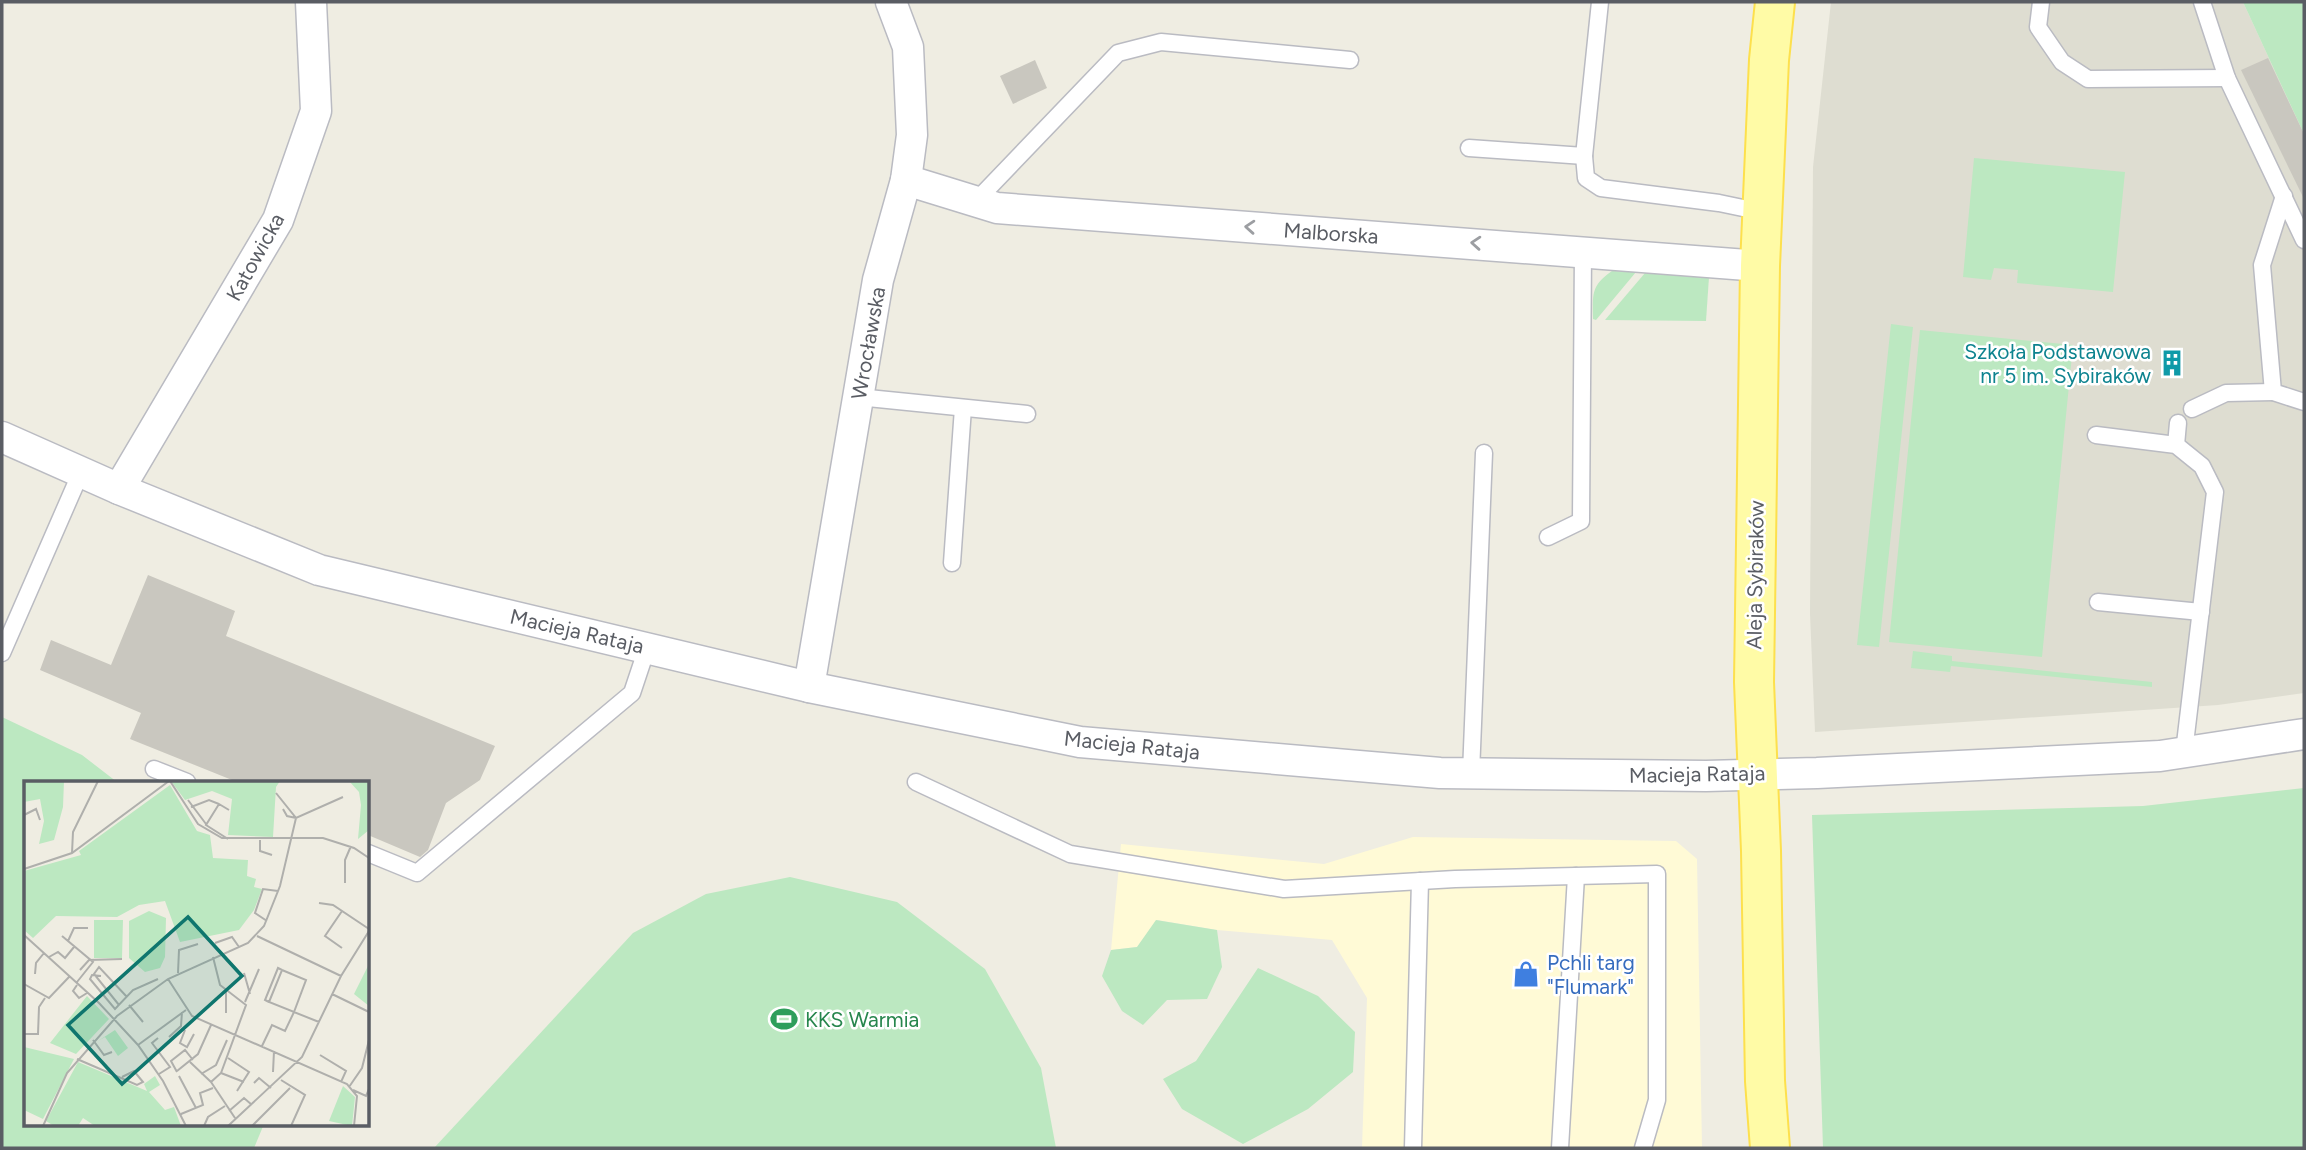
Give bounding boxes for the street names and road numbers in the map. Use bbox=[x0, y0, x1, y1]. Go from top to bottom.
street label: Katowicka bbox=[221, 209, 289, 305]
street label: Malborska bbox=[1283, 217, 1379, 249]
street label: Wrocławska bbox=[846, 285, 890, 401]
street label: Aleja Sybiraków bbox=[1741, 500, 1769, 650]
street label: Macieja Rataja bbox=[508, 603, 646, 659]
street label: Macieja Rataja bbox=[1063, 725, 1201, 765]
street label: Macieja Rataja bbox=[1629, 760, 1765, 788]

